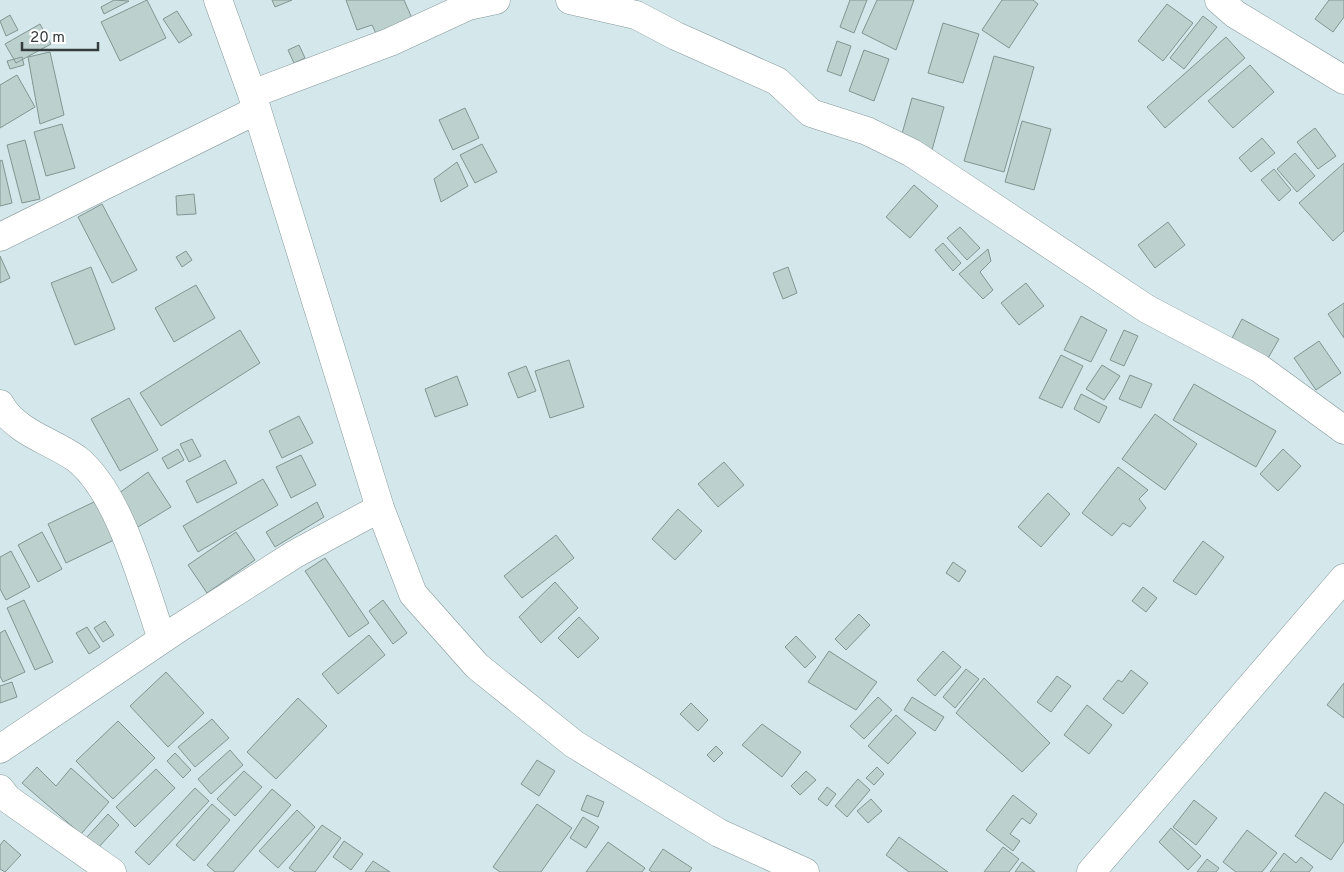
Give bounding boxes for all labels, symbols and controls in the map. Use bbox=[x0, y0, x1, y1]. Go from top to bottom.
scale bar bbox=[22, 20, 99, 52]
text: 20 m bbox=[30, 29, 65, 48]

